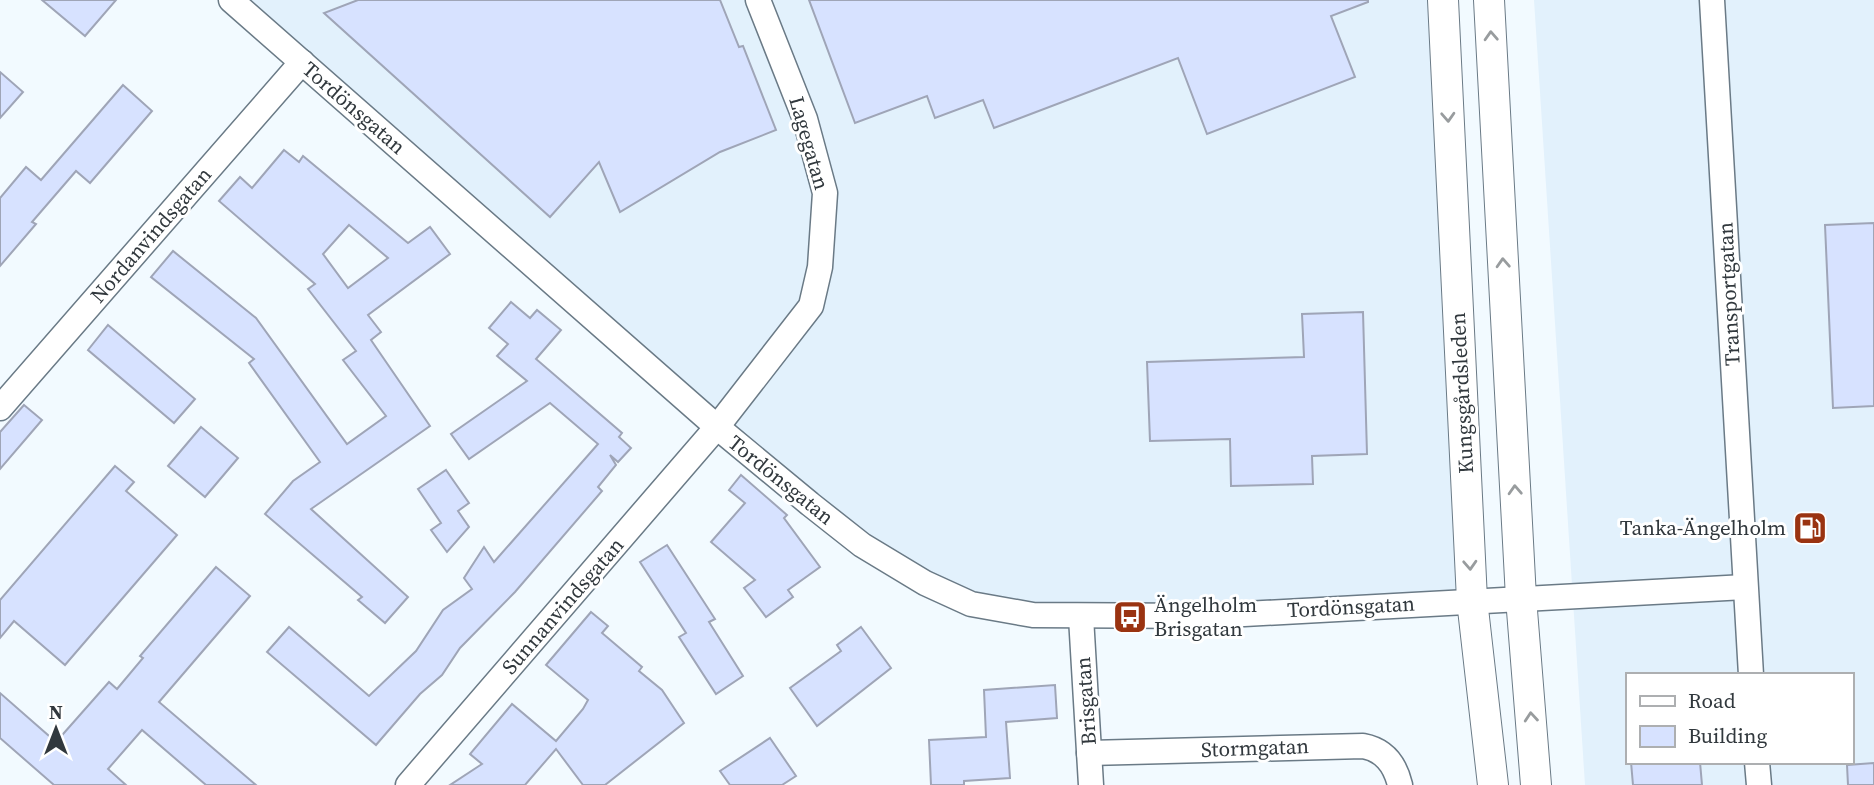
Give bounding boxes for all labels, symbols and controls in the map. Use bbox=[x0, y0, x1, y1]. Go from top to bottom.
one-way arrow bbox=[1484, 30, 1499, 41]
street label: Tordönsgatan bbox=[297, 55, 412, 161]
street label: Lagegatan bbox=[782, 93, 837, 193]
one-way arrow bbox=[1441, 112, 1456, 123]
street label: Nordanvindsgatan bbox=[83, 160, 218, 309]
street label: Transportgatan bbox=[1710, 221, 1747, 367]
one-way arrow bbox=[1496, 257, 1511, 268]
street label: Kungsgårdsleden bbox=[1443, 311, 1480, 474]
street label: Tordönsgatan bbox=[722, 428, 840, 531]
one-way arrow bbox=[1508, 484, 1523, 495]
fuel station icon: Tanka-Ängelholm bbox=[1791, 509, 1829, 547]
place label: Tanka-Ängelholm bbox=[1620, 513, 1786, 542]
street label: Sunnanvindsgatan bbox=[495, 531, 630, 680]
one-way arrow bbox=[1463, 559, 1478, 570]
street label: Tordönsgatan bbox=[1286, 589, 1416, 624]
place label: Ängelholm Brisgatan bbox=[1154, 590, 1257, 643]
bus stop icon: Ängelholm Brisgatan bbox=[1111, 598, 1149, 636]
street label: Brisgatan bbox=[1068, 655, 1103, 746]
legend bbox=[1626, 673, 1853, 764]
text: Road bbox=[1688, 686, 1736, 715]
north arrow bbox=[21, 694, 91, 764]
text: N bbox=[49, 699, 63, 725]
one-way arrow bbox=[1524, 711, 1539, 722]
text: Building bbox=[1688, 721, 1767, 750]
street label: Stormgatan bbox=[1201, 731, 1310, 764]

